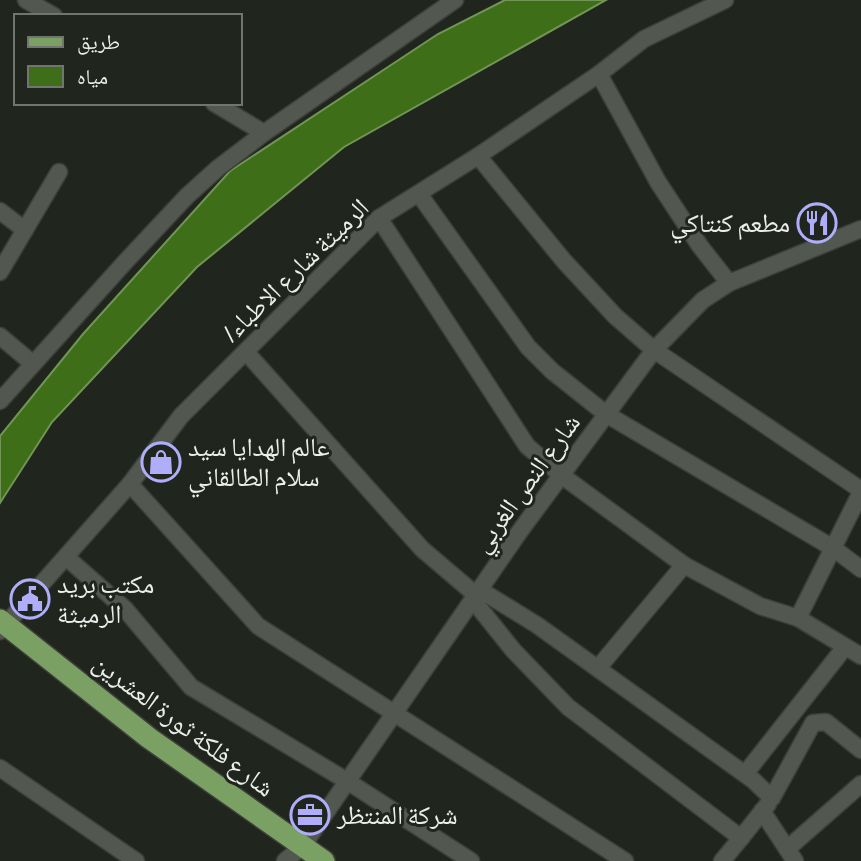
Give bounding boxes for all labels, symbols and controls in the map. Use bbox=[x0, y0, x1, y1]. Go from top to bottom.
legend bbox=[14, 14, 242, 105]
text: طريق bbox=[77, 30, 120, 55]
text: مياه bbox=[77, 65, 108, 90]
street label: /الرميثة شارع الاطباء bbox=[216, 193, 376, 349]
restaurant icon: مطعم كنتاكي bbox=[796, 202, 838, 244]
place label: مطعم كنتاكي bbox=[670, 209, 790, 244]
street label: شارع النص الغربي bbox=[467, 409, 591, 561]
place label: عالم الهدايا سيد سلام الطالقاني bbox=[188, 433, 330, 498]
shop icon: عالم الهدايا سيد سلام الطالقاني bbox=[140, 441, 182, 483]
place label: مكتب بريد الرميثة bbox=[57, 570, 154, 631]
public building icon: مكتب بريد الرميثة bbox=[9, 578, 51, 620]
street label: شارع فلكة ثورة العشرين bbox=[86, 648, 280, 804]
office icon: شركة المنتظر bbox=[289, 794, 331, 836]
place label: شركة المنتظر bbox=[336, 801, 458, 832]

